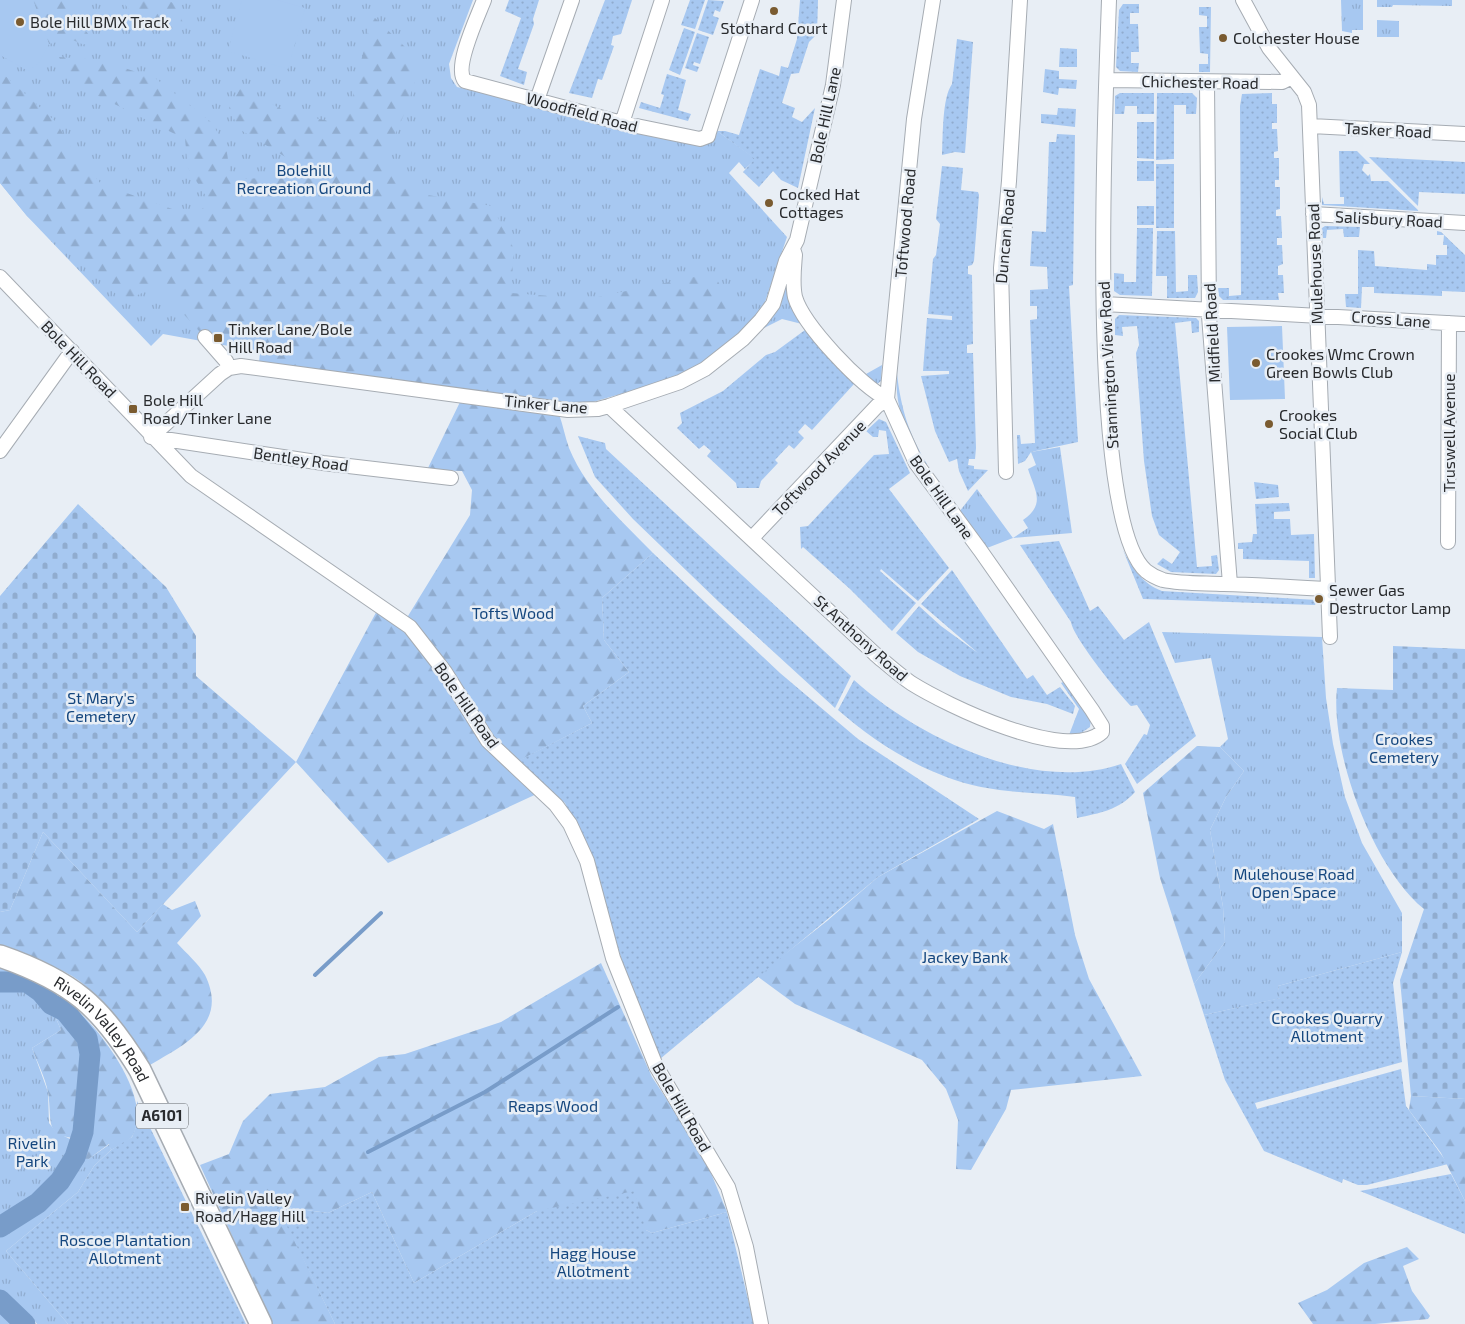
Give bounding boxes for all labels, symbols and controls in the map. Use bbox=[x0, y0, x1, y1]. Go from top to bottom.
marker: Stothard Court bbox=[768, 5, 780, 17]
place label: Bole Hill BMX Track bbox=[30, 12, 169, 31]
marker: Bole Hill BMX Track bbox=[14, 16, 26, 28]
place label: Stothard Court bbox=[720, 18, 828, 37]
place label: Colchester House bbox=[1233, 28, 1360, 47]
marker: Colchester House bbox=[1217, 32, 1229, 44]
street label: Bole Hill Lane bbox=[805, 65, 844, 165]
street label: Chichester Road bbox=[1141, 71, 1259, 92]
street label: Woodfield Road bbox=[524, 87, 640, 136]
street label: Tasker Road bbox=[1344, 118, 1432, 141]
park label: Bolehill Recreation Ground bbox=[237, 160, 371, 197]
street label: Toftwood Road bbox=[890, 168, 919, 278]
place label: Cocked Hat Cottages bbox=[779, 184, 860, 221]
street label: Duncan Road bbox=[991, 188, 1018, 284]
marker: Cocked Hat Cottages bbox=[763, 197, 775, 209]
street label: Mulehouse Road bbox=[1303, 203, 1326, 325]
street label: Salisbury Road bbox=[1335, 206, 1443, 231]
street label: Stannington View Road bbox=[1094, 281, 1121, 449]
street label: Midfield Road bbox=[1199, 283, 1224, 383]
street label: Cross Lane bbox=[1351, 306, 1431, 331]
street label: Bole Hill Road bbox=[38, 316, 121, 401]
place label: Tinker Lane/Bole Hill Road bbox=[228, 319, 352, 356]
marker: Tinker Lane/Bole Hill Road bbox=[212, 332, 224, 344]
place label: Crookes Wmc Crown Green Bowls Club bbox=[1266, 344, 1415, 381]
marker: Crookes Wmc Crown Green Bowls Club bbox=[1250, 357, 1262, 369]
street label: Truswell Avenue bbox=[1439, 373, 1458, 493]
place label: Bole Hill Road/Tinker Lane bbox=[143, 390, 272, 427]
street label: Tinker Lane bbox=[504, 390, 589, 417]
marker: Bole Hill Road/Tinker Lane bbox=[127, 403, 139, 415]
place label: Crookes Social Club bbox=[1279, 405, 1358, 442]
street label: Toftwood Avenue bbox=[768, 416, 869, 520]
marker: Crookes Social Club bbox=[1263, 418, 1275, 430]
street label: Bentley Road bbox=[252, 442, 350, 475]
street label: Bole Hill Lane bbox=[906, 451, 978, 542]
place label: Sewer Gas Destructor Lamp bbox=[1329, 580, 1451, 617]
street label: St Anthony Road bbox=[810, 591, 912, 685]
marker: Sewer Gas Destructor Lamp bbox=[1313, 593, 1325, 605]
park label: Tofts Wood bbox=[472, 603, 554, 622]
street label: Bole Hill Road bbox=[431, 658, 504, 751]
park label: St Mary's Cemetery bbox=[66, 688, 136, 725]
park label: Crookes Cemetery bbox=[1369, 729, 1439, 766]
park label: Mulehouse Road Open Space bbox=[1233, 864, 1355, 901]
park label: Jackey Bank bbox=[922, 947, 1008, 966]
street label: Rivelin Valley Road bbox=[51, 972, 154, 1085]
park label: Crookes Quarry Allotment bbox=[1271, 1008, 1383, 1045]
street label: Bole Hill Road bbox=[649, 1059, 716, 1155]
park label: Reaps Wood bbox=[508, 1096, 598, 1115]
road number: A6101 bbox=[136, 1104, 188, 1128]
park label: Rivelin Park bbox=[8, 1133, 56, 1170]
place label: Rivelin Valley Road/Hagg Hill bbox=[195, 1188, 305, 1225]
marker: Rivelin Valley Road/Hagg Hill bbox=[179, 1201, 191, 1213]
park label: Roscoe Plantation Allotment bbox=[59, 1230, 191, 1267]
park label: Hagg House Allotment bbox=[550, 1243, 636, 1280]

